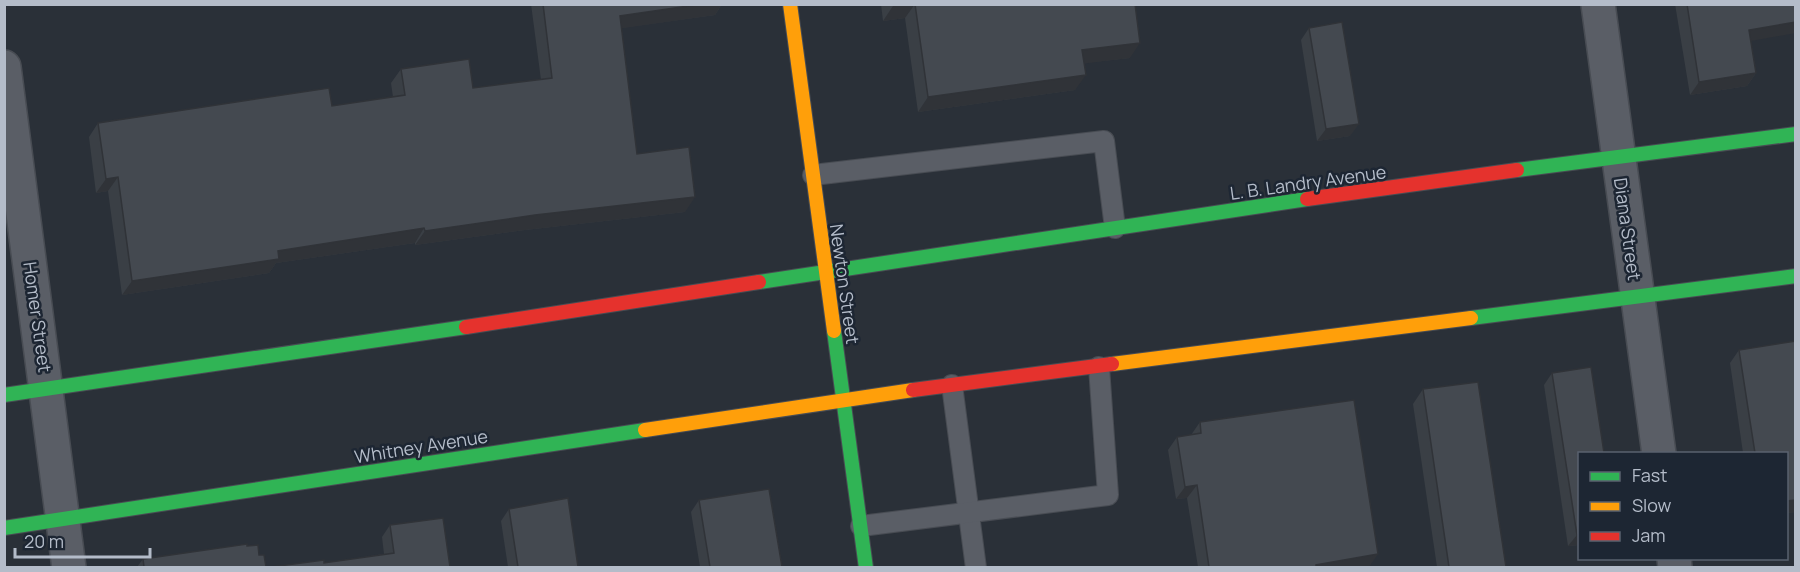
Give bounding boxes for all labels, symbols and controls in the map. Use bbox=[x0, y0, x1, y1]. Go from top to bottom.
street label: L. B. Landry Avenue bbox=[1228, 159, 1388, 205]
street label: Diana Street bbox=[1609, 176, 1647, 282]
street label: Newton Street bbox=[825, 222, 865, 346]
street label: Homer Street bbox=[18, 260, 58, 374]
street label: Whitney Avenue bbox=[353, 424, 489, 468]
legend bbox=[1578, 452, 1788, 560]
text: Fast bbox=[1632, 463, 1667, 487]
text: Slow bbox=[1632, 493, 1672, 517]
scale bar bbox=[15, 521, 150, 559]
text: Jam bbox=[1632, 523, 1666, 547]
text: 20 m bbox=[24, 529, 64, 553]

